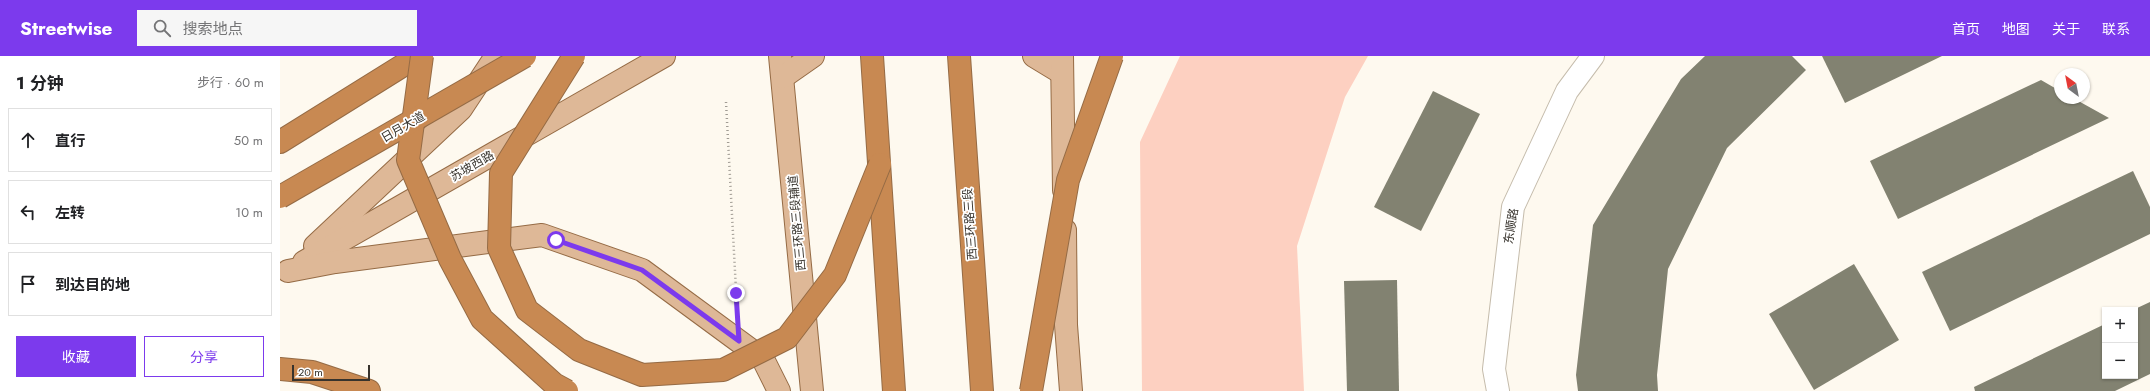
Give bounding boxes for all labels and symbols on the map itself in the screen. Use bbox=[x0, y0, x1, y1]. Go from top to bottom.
north arrow bbox=[2054, 68, 2090, 104]
street label: 日月大道 bbox=[378, 107, 428, 147]
street label: 苏坡西路 bbox=[447, 146, 497, 186]
street label: 西三环路三段辅道 bbox=[784, 174, 810, 272]
street label: 西三环路三段 bbox=[959, 187, 981, 261]
street label: 东顺路 bbox=[1499, 207, 1523, 245]
route start bbox=[547, 231, 565, 249]
route end bbox=[727, 284, 745, 302]
scale bar bbox=[292, 363, 370, 382]

